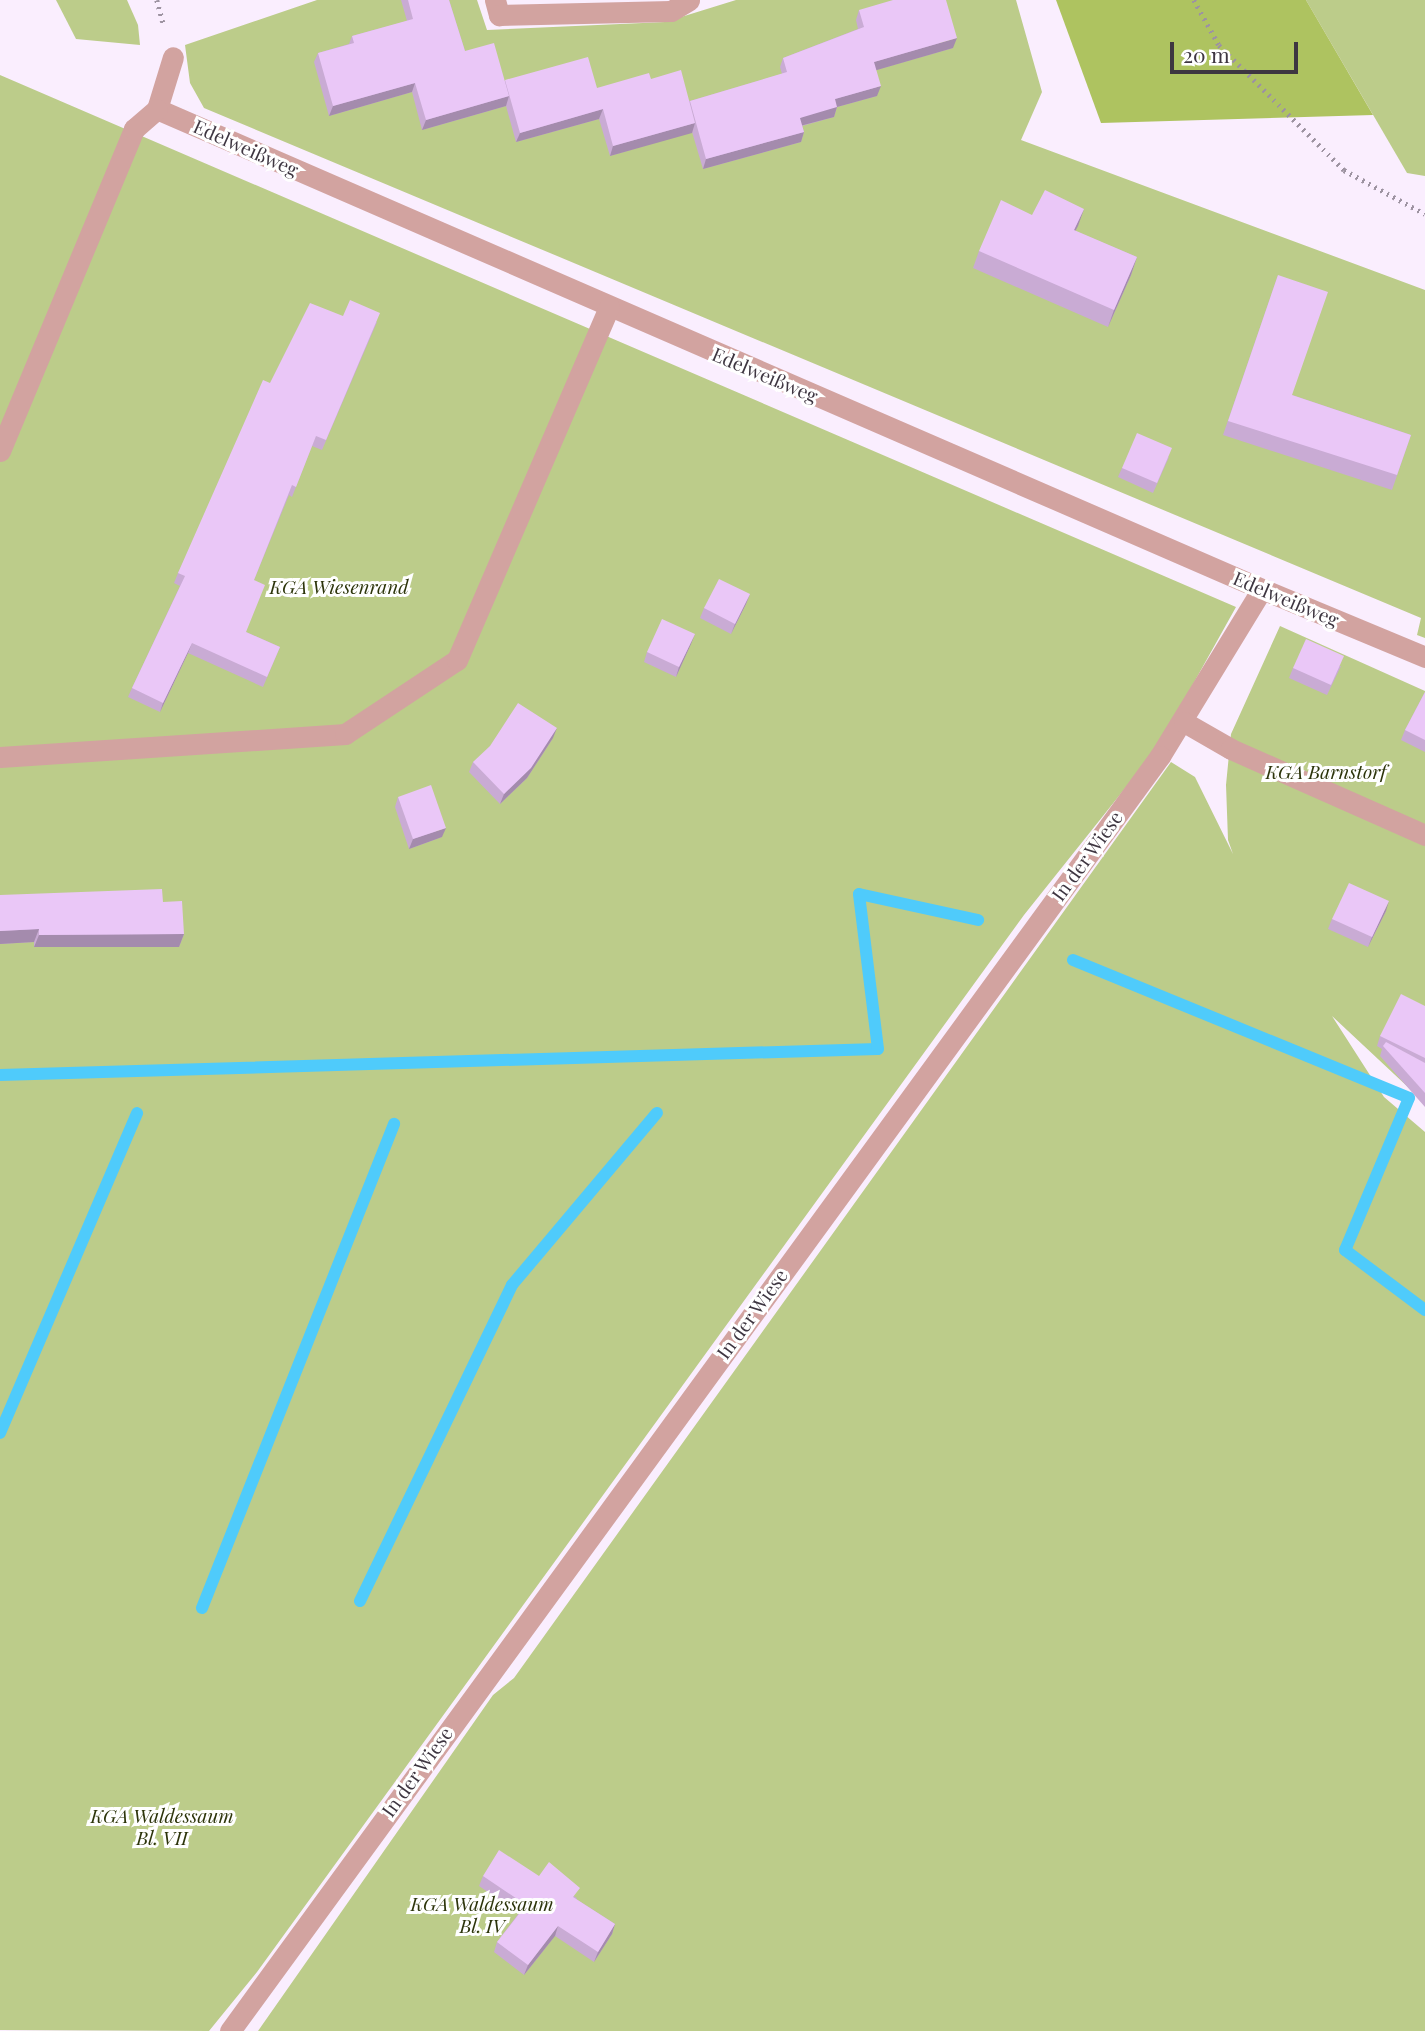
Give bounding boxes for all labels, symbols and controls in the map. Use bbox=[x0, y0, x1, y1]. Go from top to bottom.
scale bar bbox=[1173, 28, 1301, 72]
text: 20 m bbox=[1183, 40, 1230, 68]
street label: Edelweißweg bbox=[190, 115, 302, 181]
street label: Edelweißweg bbox=[709, 343, 821, 407]
street label: Edelweißweg bbox=[1230, 567, 1342, 631]
park label: KGA Wiesenrand bbox=[269, 576, 409, 598]
park label: KGA Barnstorf bbox=[1266, 761, 1386, 783]
street label: In der Wiese bbox=[1047, 806, 1127, 906]
street label: In der Wiese bbox=[712, 1264, 792, 1364]
street label: In der Wiese bbox=[377, 1722, 457, 1822]
park label: KGA Waldessaum Bl. VII bbox=[90, 1805, 234, 1849]
park label: KGA Waldessaum Bl. IV bbox=[410, 1893, 554, 1937]

